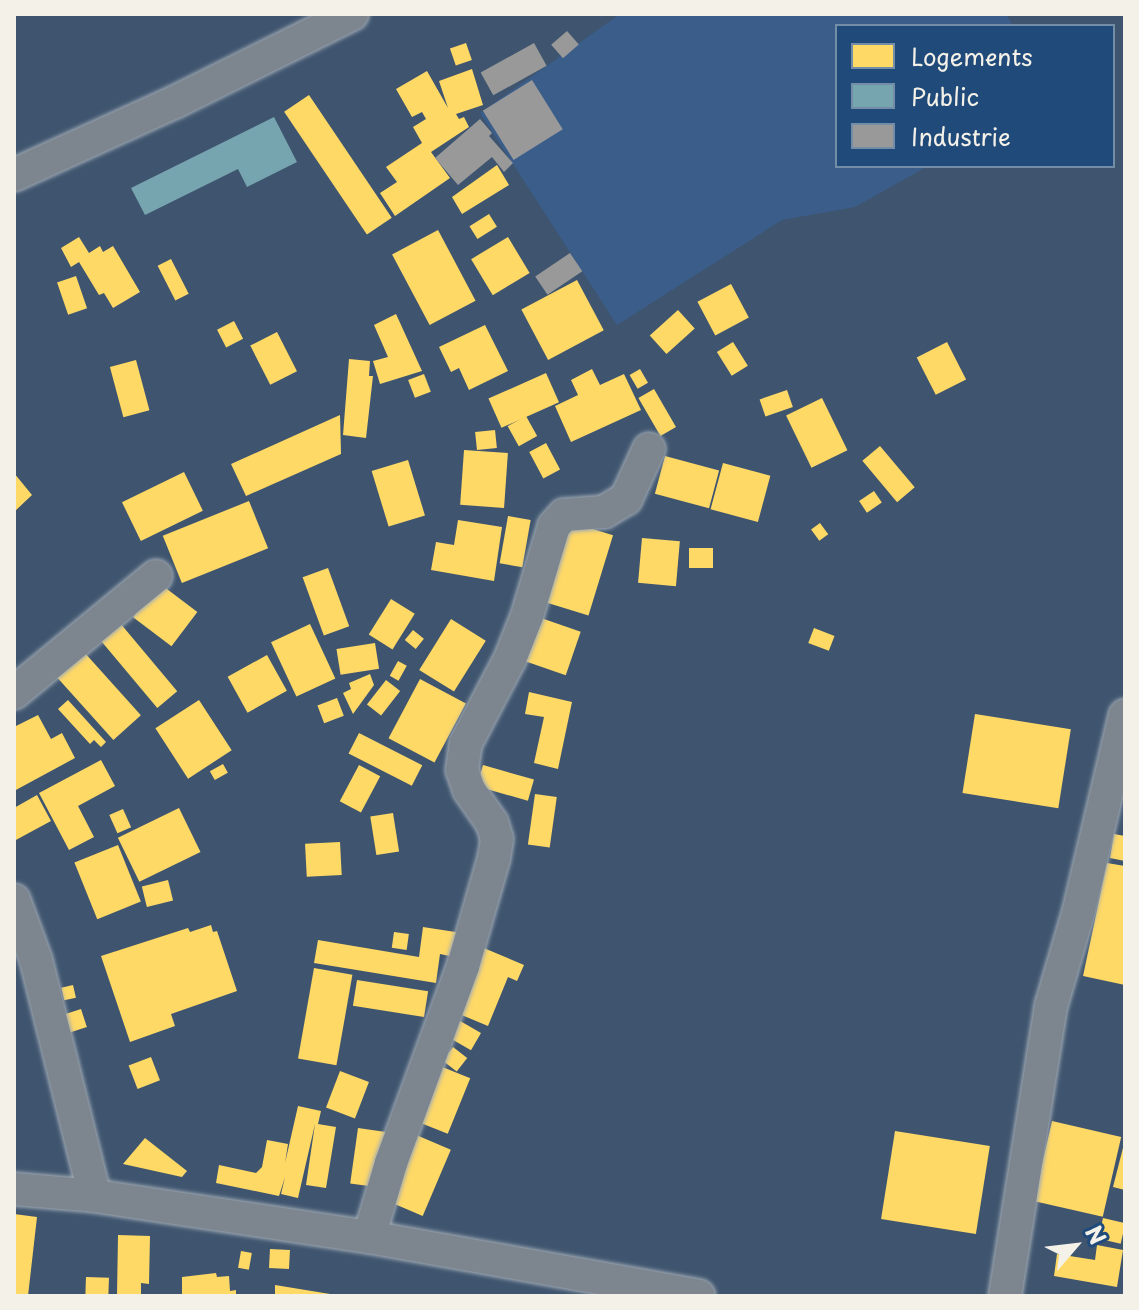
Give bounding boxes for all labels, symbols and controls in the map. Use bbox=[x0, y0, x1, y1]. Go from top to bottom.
legend bbox=[835, 24, 1115, 168]
text: Logements bbox=[911, 38, 1033, 74]
text: Public bbox=[911, 78, 979, 114]
text: Industrie bbox=[911, 118, 1011, 154]
north arrow bbox=[1035, 1206, 1115, 1286]
text: N bbox=[1078, 1219, 1115, 1250]

